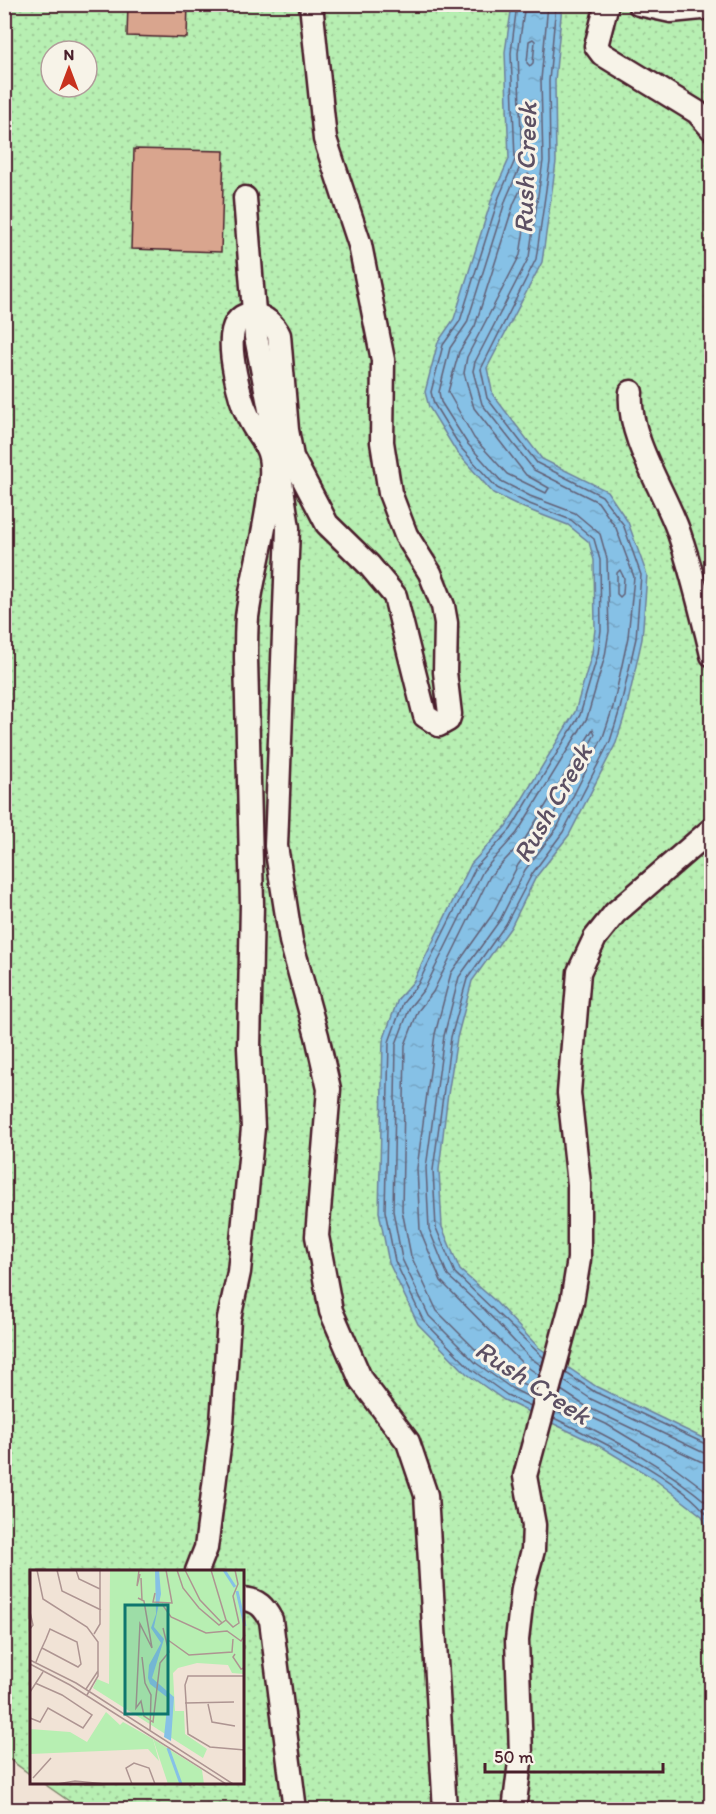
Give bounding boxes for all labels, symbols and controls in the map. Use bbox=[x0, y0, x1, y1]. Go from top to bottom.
north arrow bbox=[39, 39, 99, 99]
text: N bbox=[64, 45, 74, 64]
water label: Rush Creek bbox=[506, 100, 544, 234]
water label: Rush Creek bbox=[505, 736, 600, 868]
water label: Rush Creek bbox=[469, 1332, 599, 1433]
inset map bbox=[30, 1570, 244, 1784]
scale bar bbox=[485, 1736, 664, 1774]
text: 50 m bbox=[494, 1746, 534, 1768]

